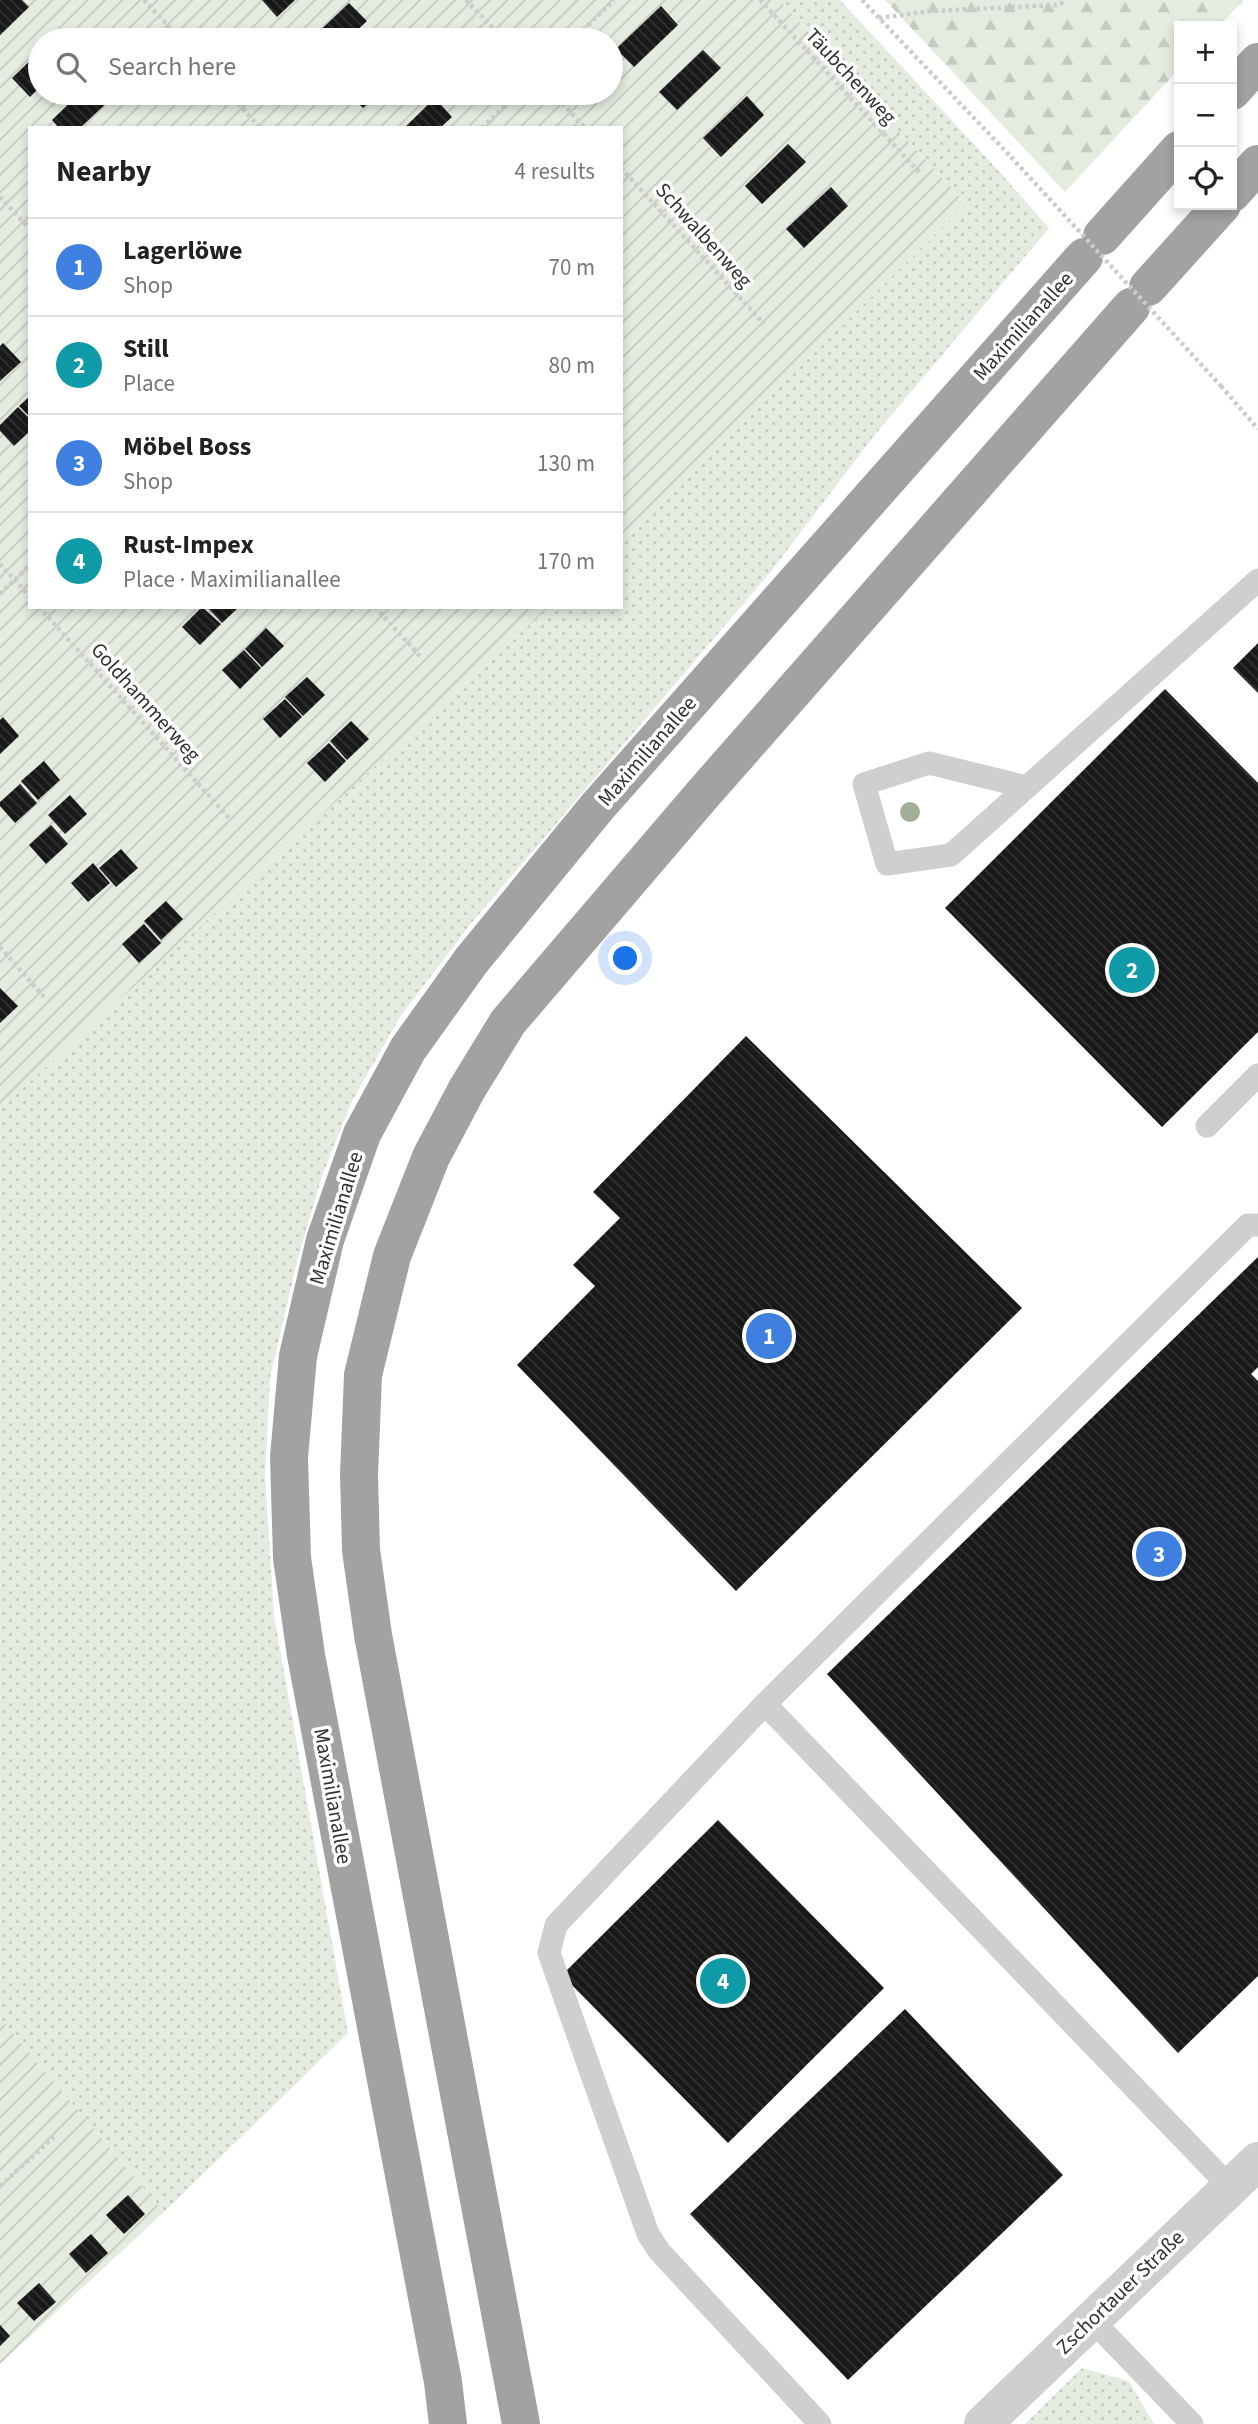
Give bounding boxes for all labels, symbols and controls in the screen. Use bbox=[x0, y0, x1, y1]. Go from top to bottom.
street label: Täubchenweg bbox=[798, 21, 904, 131]
map controls bbox=[1174, 21, 1237, 210]
button: + bbox=[1174, 21, 1237, 84]
search box bbox=[28, 28, 623, 105]
icon: search bbox=[52, 48, 90, 86]
text: Search here bbox=[108, 48, 236, 85]
button: − bbox=[1174, 84, 1237, 147]
button: locate bbox=[1174, 147, 1237, 210]
text: Nearby bbox=[56, 150, 151, 193]
text: 4 results bbox=[515, 155, 595, 188]
street label: Schwalbenweg bbox=[649, 176, 760, 295]
text: Lagerlöwe bbox=[123, 232, 242, 269]
text: 1 bbox=[73, 251, 85, 284]
text: 70 m bbox=[548, 251, 595, 284]
street label: Maximilianallee bbox=[966, 265, 1080, 387]
text: Shop bbox=[123, 269, 173, 302]
text: Still bbox=[123, 330, 169, 367]
text: 2 bbox=[73, 349, 85, 382]
text: 80 m bbox=[548, 349, 595, 382]
text: Place bbox=[123, 367, 175, 400]
text: Möbel Boss bbox=[123, 428, 251, 465]
text: 3 bbox=[73, 447, 85, 480]
text: 130 m bbox=[537, 447, 595, 480]
text: Shop bbox=[123, 465, 173, 498]
text: Rust-Impex bbox=[123, 526, 254, 563]
text: 4 bbox=[73, 545, 85, 578]
text: 170 m bbox=[537, 545, 595, 578]
text: Place · Maximilianallee bbox=[123, 563, 341, 596]
street label: Goldhammerweg bbox=[84, 635, 208, 769]
street label: Maximilianallee bbox=[591, 689, 703, 813]
your location bbox=[608, 941, 642, 975]
pin: 2 bbox=[1109, 944, 1155, 996]
street label: Maximilianallee bbox=[302, 1148, 370, 1288]
pin: 1 bbox=[746, 1310, 792, 1362]
pin: 3 bbox=[1136, 1528, 1182, 1580]
street label: Maximilianallee bbox=[306, 1726, 360, 1866]
pin: 4 bbox=[700, 1955, 746, 2007]
street label: Zschortauer Straße bbox=[1049, 2223, 1191, 2361]

